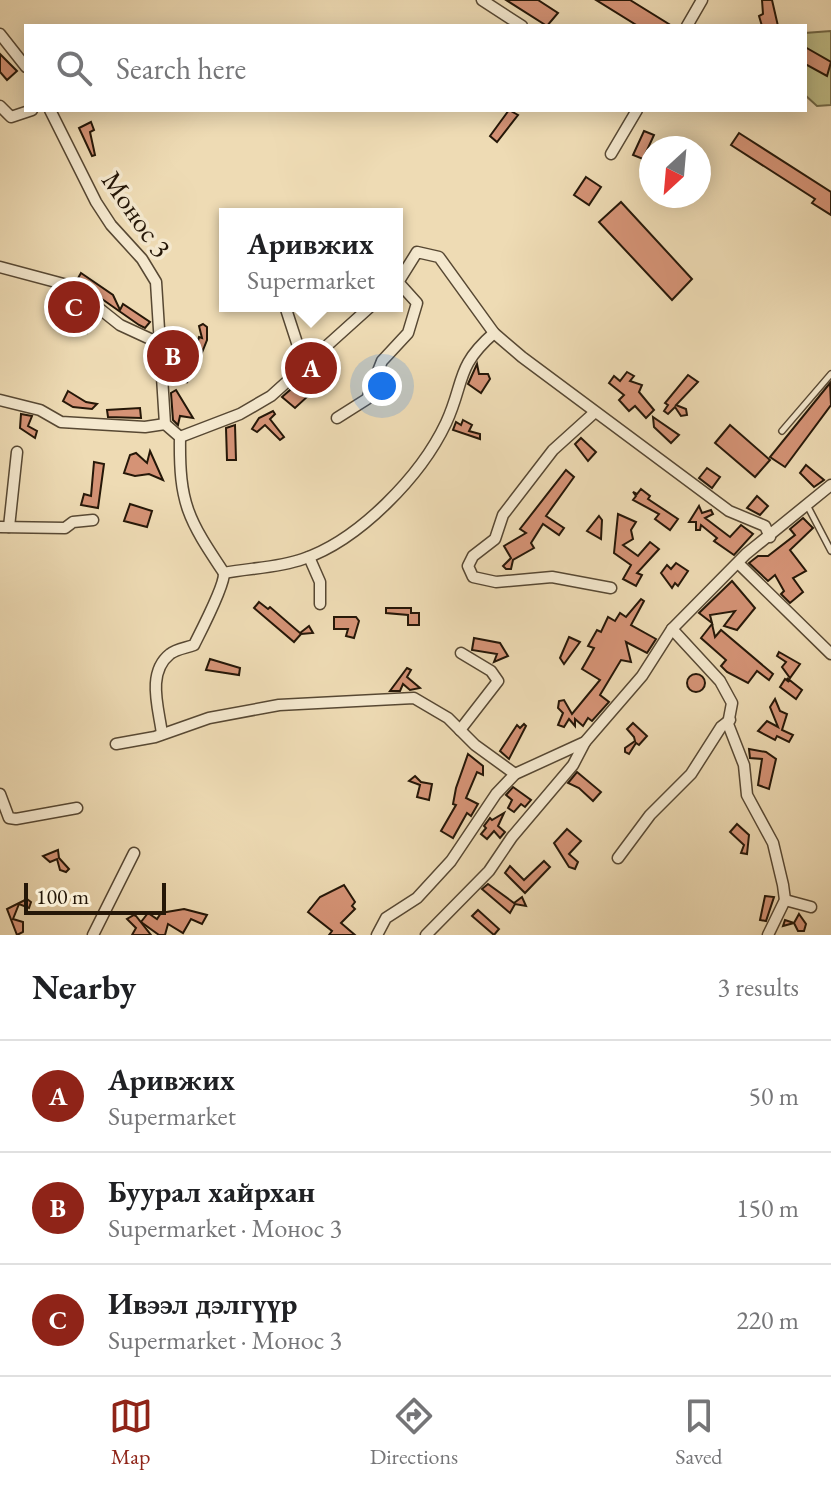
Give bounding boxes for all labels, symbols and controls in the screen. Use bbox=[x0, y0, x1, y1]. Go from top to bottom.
search box bbox=[24, 24, 807, 112]
icon: search bbox=[52, 46, 96, 90]
text: Search here bbox=[116, 49, 246, 88]
north arrow bbox=[639, 136, 711, 208]
street label: Монос 3 bbox=[94, 164, 180, 264]
popup bbox=[219, 208, 403, 312]
text: Аривжих bbox=[247, 224, 374, 263]
text: Supermarket bbox=[247, 263, 375, 297]
pin: C bbox=[48, 277, 100, 337]
pin: B bbox=[147, 326, 199, 386]
pin: A bbox=[285, 338, 337, 398]
your location bbox=[362, 366, 402, 406]
scale bar bbox=[24, 879, 166, 915]
text: 100 m bbox=[36, 882, 89, 911]
text: Nearby bbox=[32, 965, 136, 1009]
text: 3 results bbox=[718, 970, 799, 1004]
text: Аривжих bbox=[108, 1060, 235, 1099]
text: A bbox=[49, 1079, 67, 1113]
text: 50 m bbox=[749, 1079, 799, 1113]
text: Supermarket bbox=[108, 1099, 236, 1133]
text: Буурал хайрхан bbox=[108, 1172, 315, 1211]
text: B bbox=[50, 1191, 66, 1225]
text: 150 m bbox=[736, 1191, 799, 1225]
text: Supermarket · Монос 3 bbox=[108, 1211, 342, 1245]
text: Ивээл дэлгүүр bbox=[108, 1284, 297, 1323]
text: C bbox=[49, 1303, 67, 1337]
text: 220 m bbox=[736, 1303, 799, 1337]
text: Supermarket · Монос 3 bbox=[108, 1323, 342, 1357]
tab: Map bbox=[109, 1394, 153, 1471]
tab: Directions bbox=[370, 1394, 458, 1471]
tab: Saved bbox=[675, 1394, 722, 1471]

